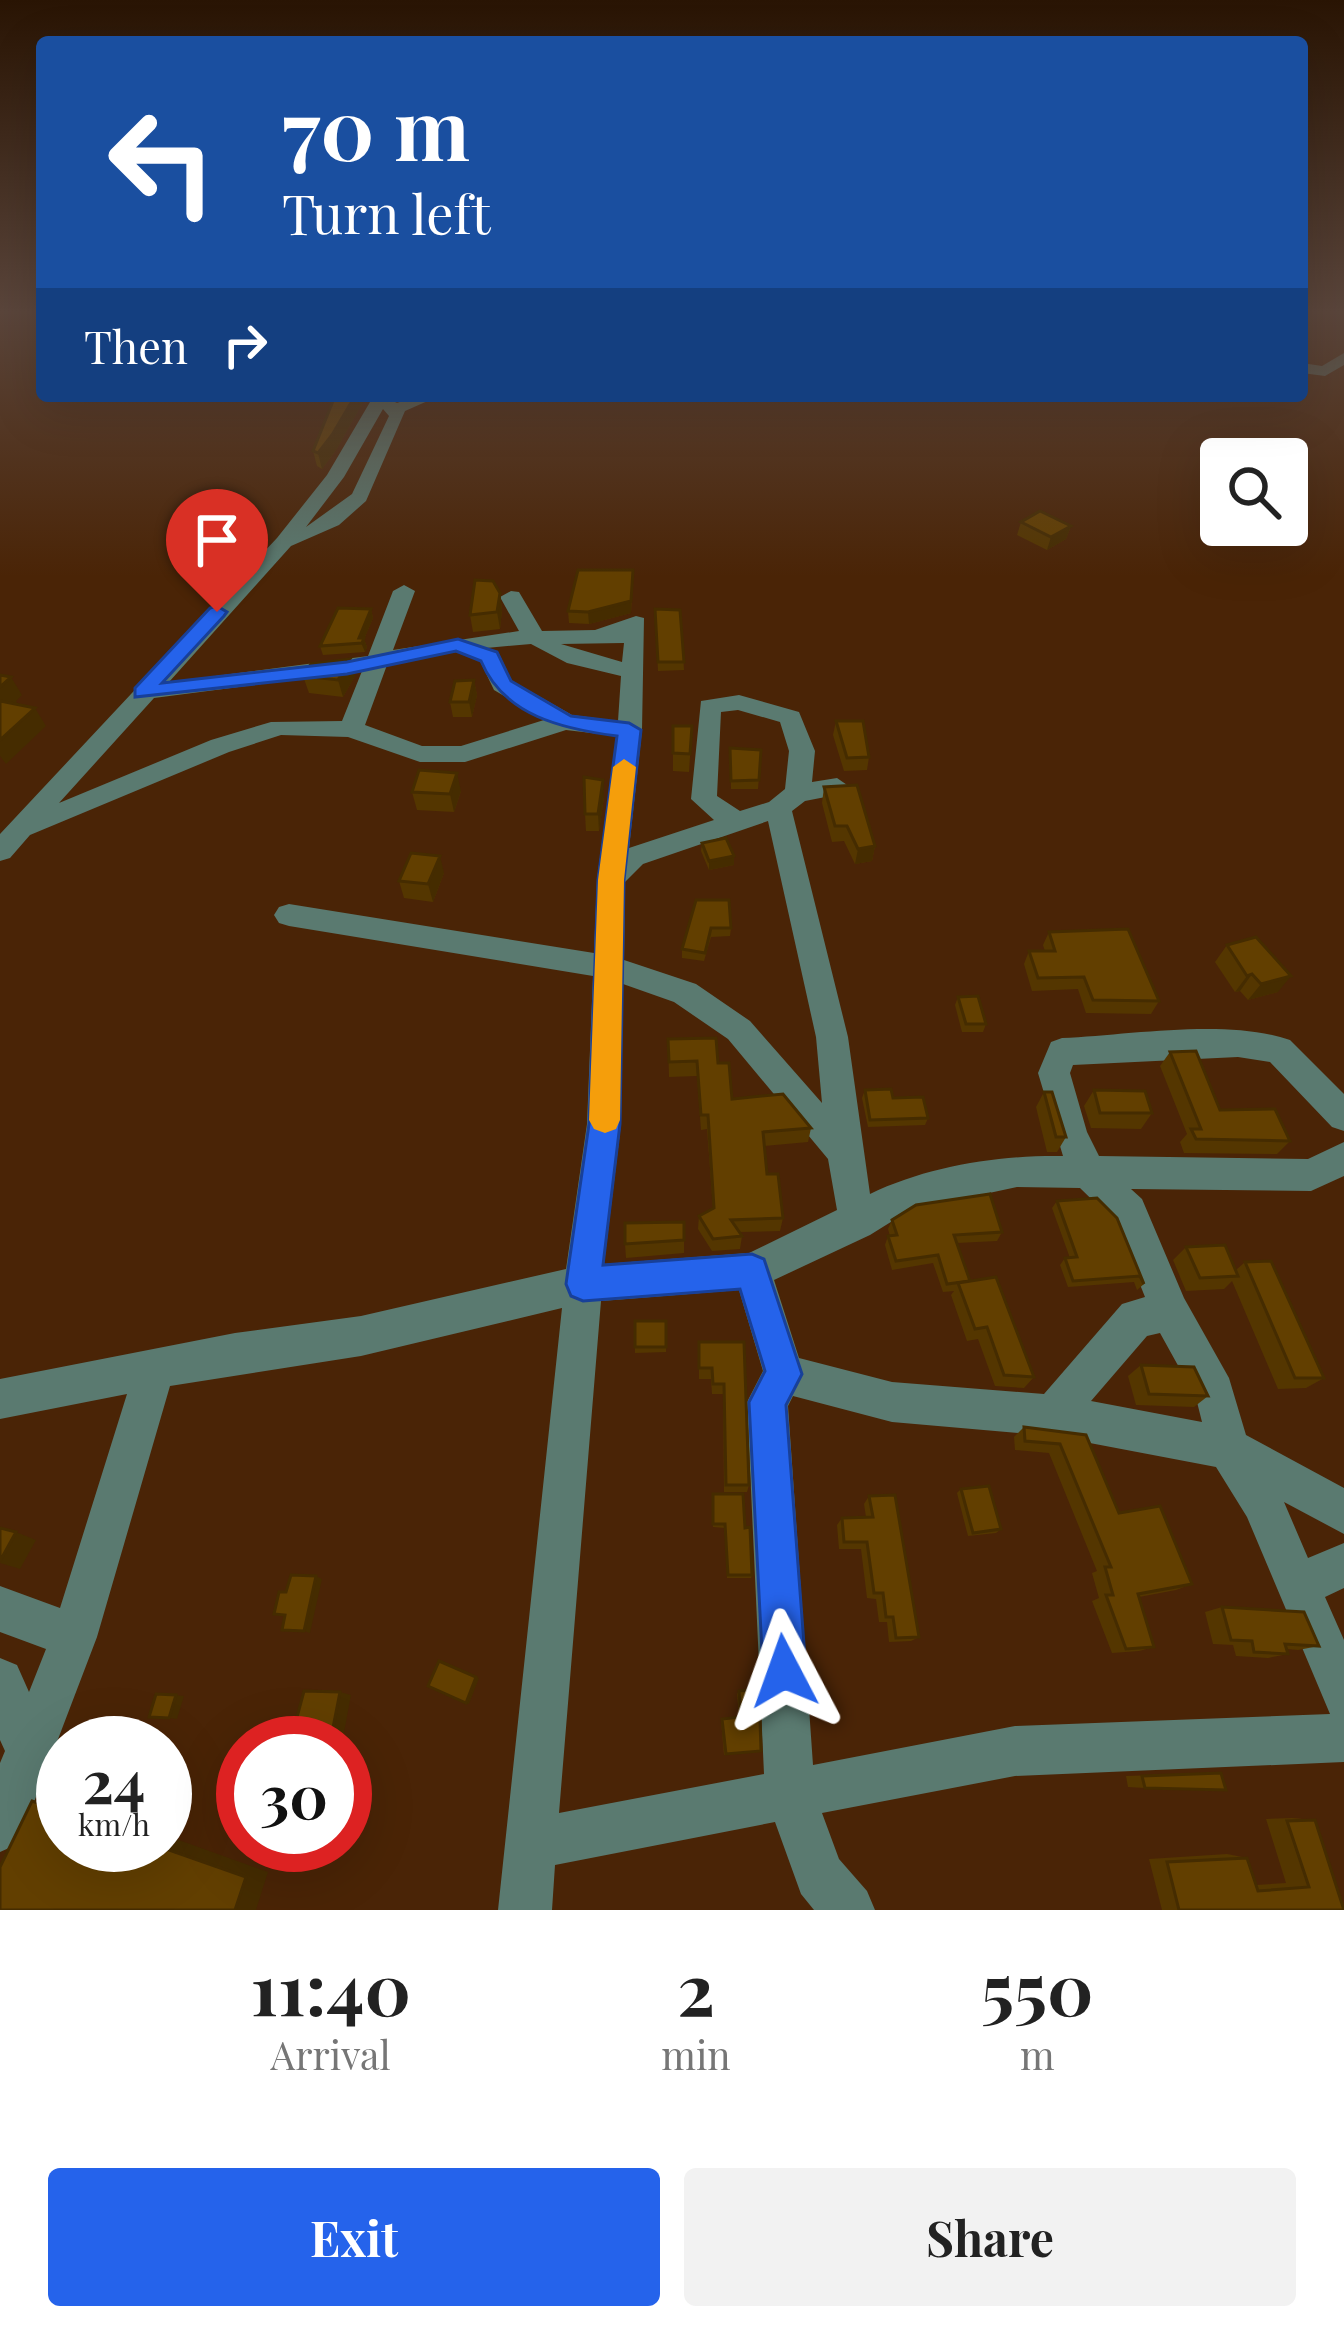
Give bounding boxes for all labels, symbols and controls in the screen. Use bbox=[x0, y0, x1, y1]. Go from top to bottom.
text: 70 m bbox=[282, 70, 470, 182]
icon: left bbox=[84, 84, 240, 240]
text: Turn left bbox=[282, 177, 491, 249]
icon: right bbox=[212, 312, 278, 378]
text: Then bbox=[84, 315, 188, 375]
map controls bbox=[1200, 438, 1308, 546]
button: search bbox=[1200, 438, 1308, 546]
pin bbox=[166, 489, 268, 612]
icon: arrive bbox=[184, 507, 250, 573]
position arrow bbox=[721, 1608, 847, 1734]
speed limit sign: 30 bbox=[216, 1716, 372, 1872]
text: 24 bbox=[82, 1739, 146, 1819]
text: km/h bbox=[78, 1804, 150, 1844]
text: 11:40 bbox=[250, 1938, 411, 2034]
text: 2 bbox=[677, 1938, 715, 2034]
text: 550 bbox=[981, 1938, 1094, 2034]
text: Arrival bbox=[271, 2028, 391, 2080]
text: min bbox=[661, 2028, 731, 2080]
text: m bbox=[1020, 2028, 1055, 2080]
button: Exit bbox=[48, 2168, 660, 2306]
button: Share bbox=[684, 2168, 1296, 2306]

